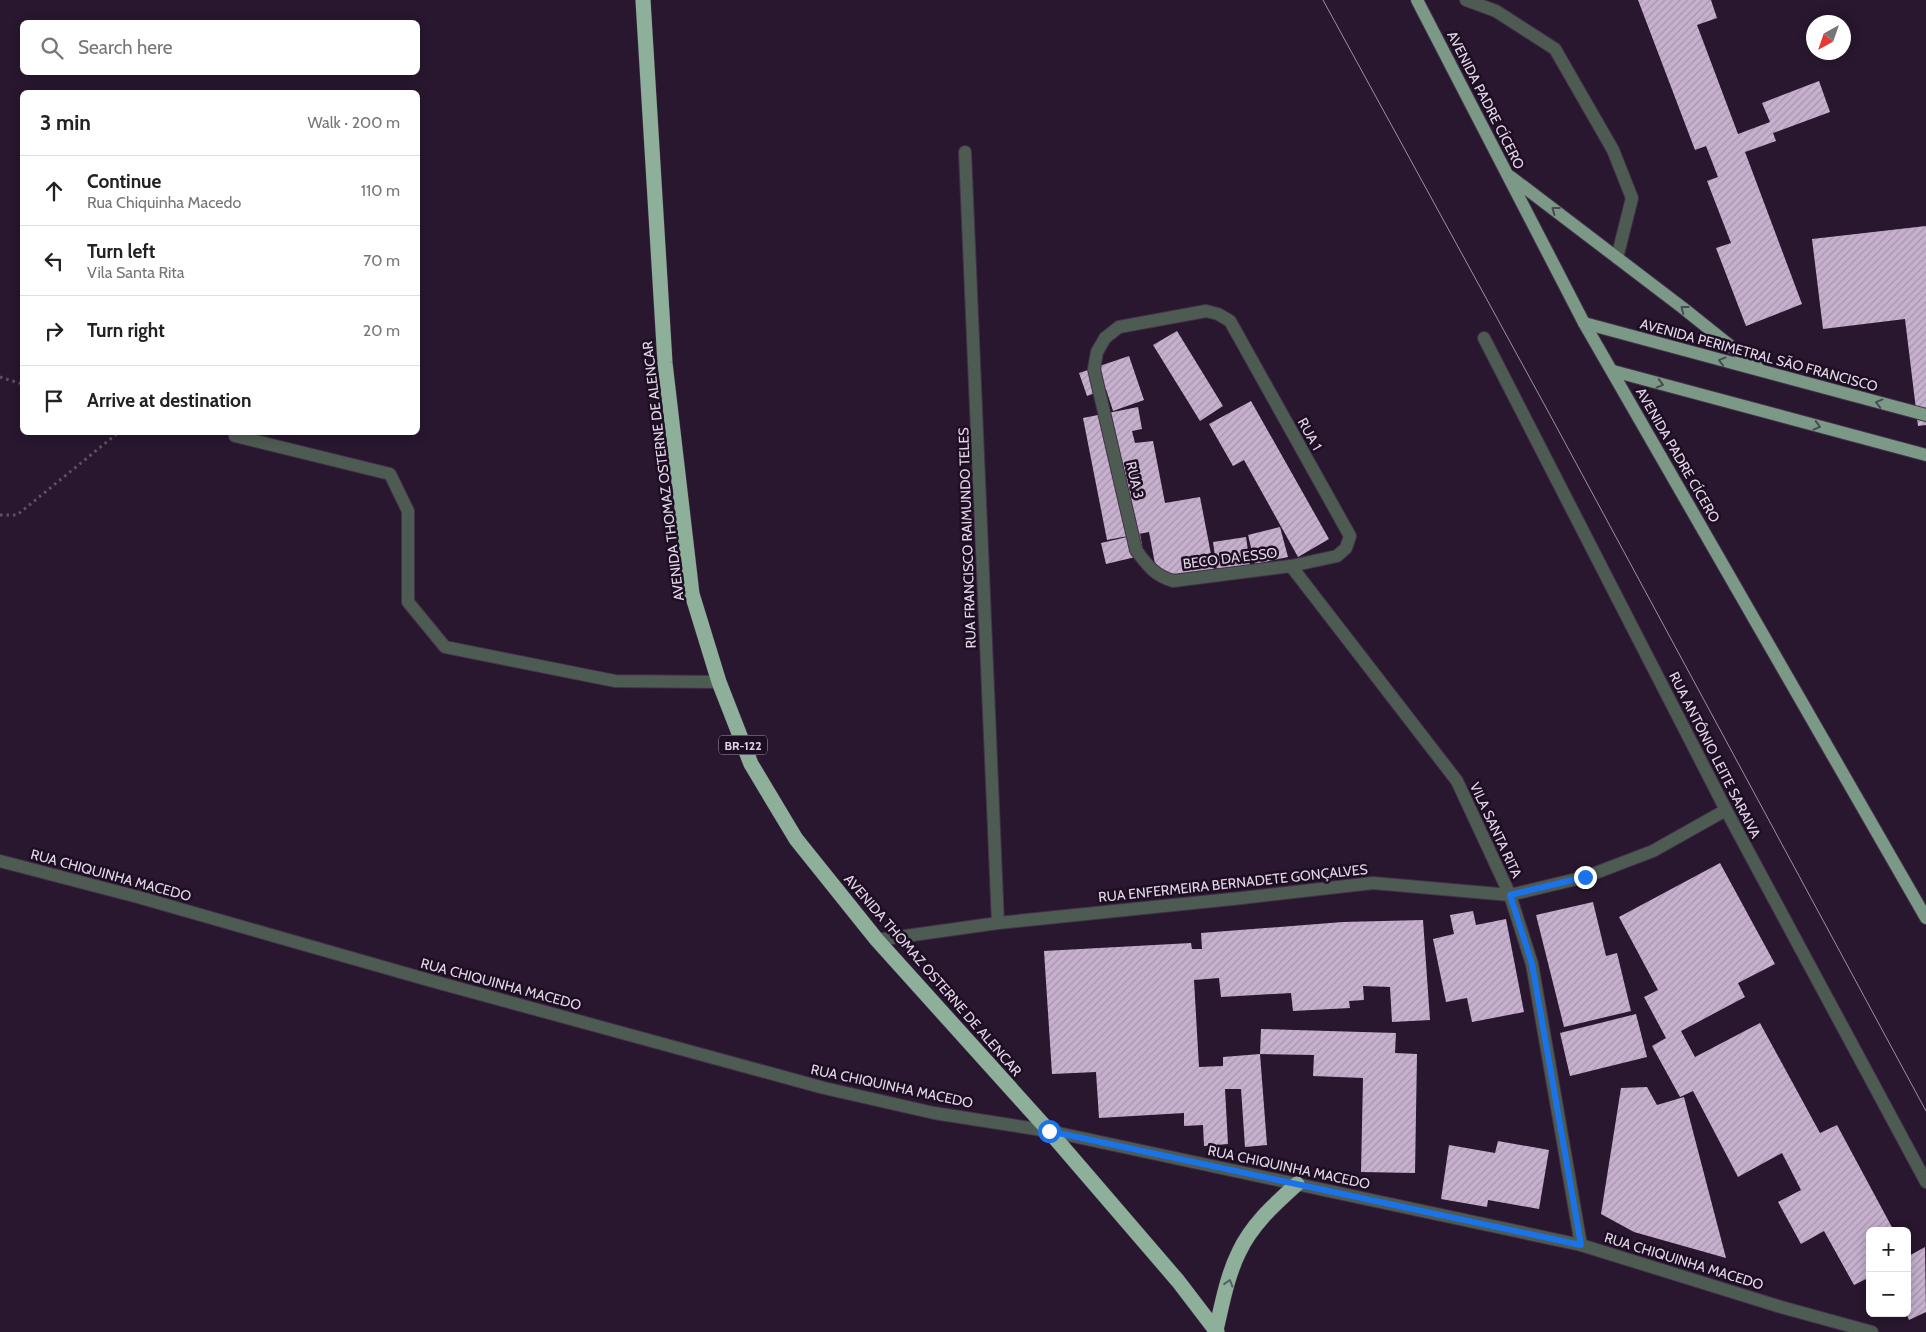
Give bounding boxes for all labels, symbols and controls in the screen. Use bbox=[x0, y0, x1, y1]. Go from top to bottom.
north arrow bbox=[1806, 15, 1851, 60]
search box bbox=[20, 20, 420, 75]
street label: AVENIDA PADRE CÍCERO bbox=[1443, 28, 1529, 172]
icon: search bbox=[38, 34, 66, 62]
text: Search here bbox=[78, 36, 172, 59]
text: 3 min bbox=[40, 110, 91, 135]
text: Walk · 200 m bbox=[308, 113, 400, 132]
text: Continue bbox=[87, 170, 161, 193]
icon: ahead bbox=[40, 177, 68, 205]
text: 110 m bbox=[361, 181, 400, 200]
text: Rua Chiquinha Macedo bbox=[87, 193, 241, 212]
one-way arrow bbox=[1552, 208, 1561, 216]
text: Turn left bbox=[87, 240, 155, 263]
icon: left bbox=[40, 247, 68, 275]
text: 70 m bbox=[363, 251, 400, 270]
text: Vila Santa Rita bbox=[87, 263, 184, 282]
one-way arrow bbox=[1681, 306, 1690, 314]
street label: AVENIDA PERIMETRAL SÃO FRANCISCO bbox=[1638, 315, 1880, 395]
icon: right bbox=[40, 317, 68, 345]
text: Turn right bbox=[87, 319, 165, 342]
text: 20 m bbox=[363, 321, 400, 340]
street label: AVENIDA THOMAZ OSTERNE DE ALENCAR bbox=[638, 339, 688, 602]
one-way arrow bbox=[1718, 356, 1726, 366]
one-way arrow bbox=[1655, 378, 1663, 388]
street label: AVENIDA PADRE CÍCERO bbox=[1632, 384, 1724, 526]
icon: arrive bbox=[40, 387, 68, 415]
text: Arrive at destination bbox=[87, 389, 251, 412]
one-way arrow bbox=[1875, 398, 1883, 408]
street label: RUA 1 bbox=[1294, 414, 1326, 454]
one-way arrow bbox=[1812, 420, 1821, 431]
street label: RUA FRANCISCO RAIMUNDO TELES bbox=[954, 427, 980, 649]
street label: RUA 3 bbox=[1122, 460, 1148, 500]
street label: BECO DA ESSO bbox=[1182, 543, 1278, 573]
street label: RUA ANTÔNIO LEITE SARAIVA bbox=[1665, 669, 1765, 842]
road number: BR-122 bbox=[719, 736, 767, 754]
street label: VILA SANTA RITA bbox=[1466, 779, 1526, 881]
street label: RUA CHIQUINHA MACEDO bbox=[29, 845, 193, 905]
street label: RUA ENFERMEIRA BERNADETE GONÇALVES bbox=[1097, 860, 1369, 906]
route end bbox=[1574, 866, 1597, 889]
street label: AVENIDA THOMAZ OSTERNE DE ALENCAR bbox=[840, 870, 1026, 1080]
street label: RUA CHIQUINHA MACEDO bbox=[419, 954, 583, 1014]
street label: RUA CHIQUINHA MACEDO bbox=[809, 1060, 975, 1112]
route start bbox=[1038, 1120, 1061, 1143]
street label: RUA CHIQUINHA MACEDO bbox=[1206, 1141, 1372, 1193]
map controls bbox=[1866, 1227, 1911, 1317]
button: + bbox=[1866, 1227, 1911, 1272]
street label: RUA CHIQUINHA MACEDO bbox=[1602, 1228, 1766, 1294]
button: − bbox=[1866, 1272, 1911, 1317]
one-way arrow bbox=[1223, 1280, 1233, 1288]

